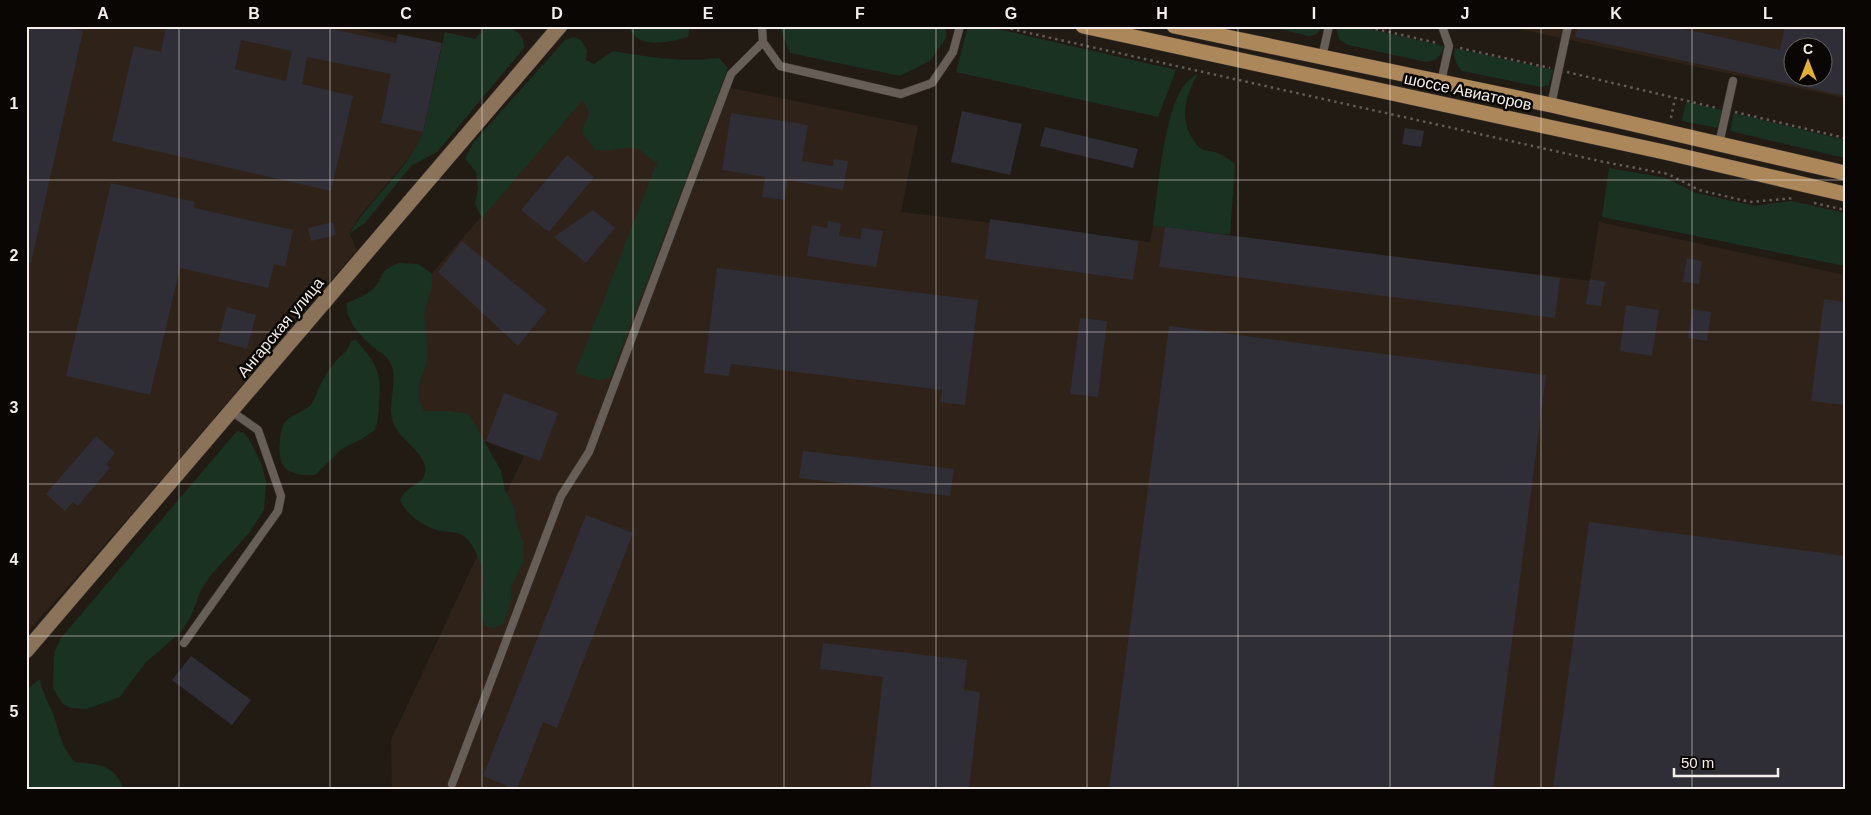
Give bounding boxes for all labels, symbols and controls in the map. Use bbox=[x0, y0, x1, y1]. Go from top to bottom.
text: A bbox=[97, 5, 109, 22]
text: B bbox=[248, 5, 260, 22]
text: C bbox=[400, 5, 412, 22]
text: D bbox=[551, 5, 563, 22]
text: E bbox=[703, 5, 714, 22]
text: F bbox=[855, 5, 865, 22]
text: G bbox=[1005, 5, 1017, 22]
text: H bbox=[1156, 5, 1168, 22]
text: I bbox=[1312, 5, 1316, 22]
text: J bbox=[1461, 5, 1469, 22]
text: K bbox=[1610, 5, 1622, 22]
text: L bbox=[1763, 5, 1773, 22]
north arrow bbox=[1784, 38, 1834, 88]
text: С bbox=[1803, 41, 1813, 57]
street label: шоссе Авиаторов bbox=[1403, 70, 1533, 113]
text: 1 bbox=[10, 95, 19, 112]
text: 2 bbox=[10, 247, 19, 264]
street label: Ангарская улица bbox=[234, 274, 327, 380]
text: 3 bbox=[10, 399, 19, 416]
text: 4 bbox=[10, 551, 19, 568]
text: 5 bbox=[10, 703, 19, 720]
scale bar bbox=[1674, 745, 1777, 777]
text: 50 m bbox=[1681, 754, 1714, 771]

